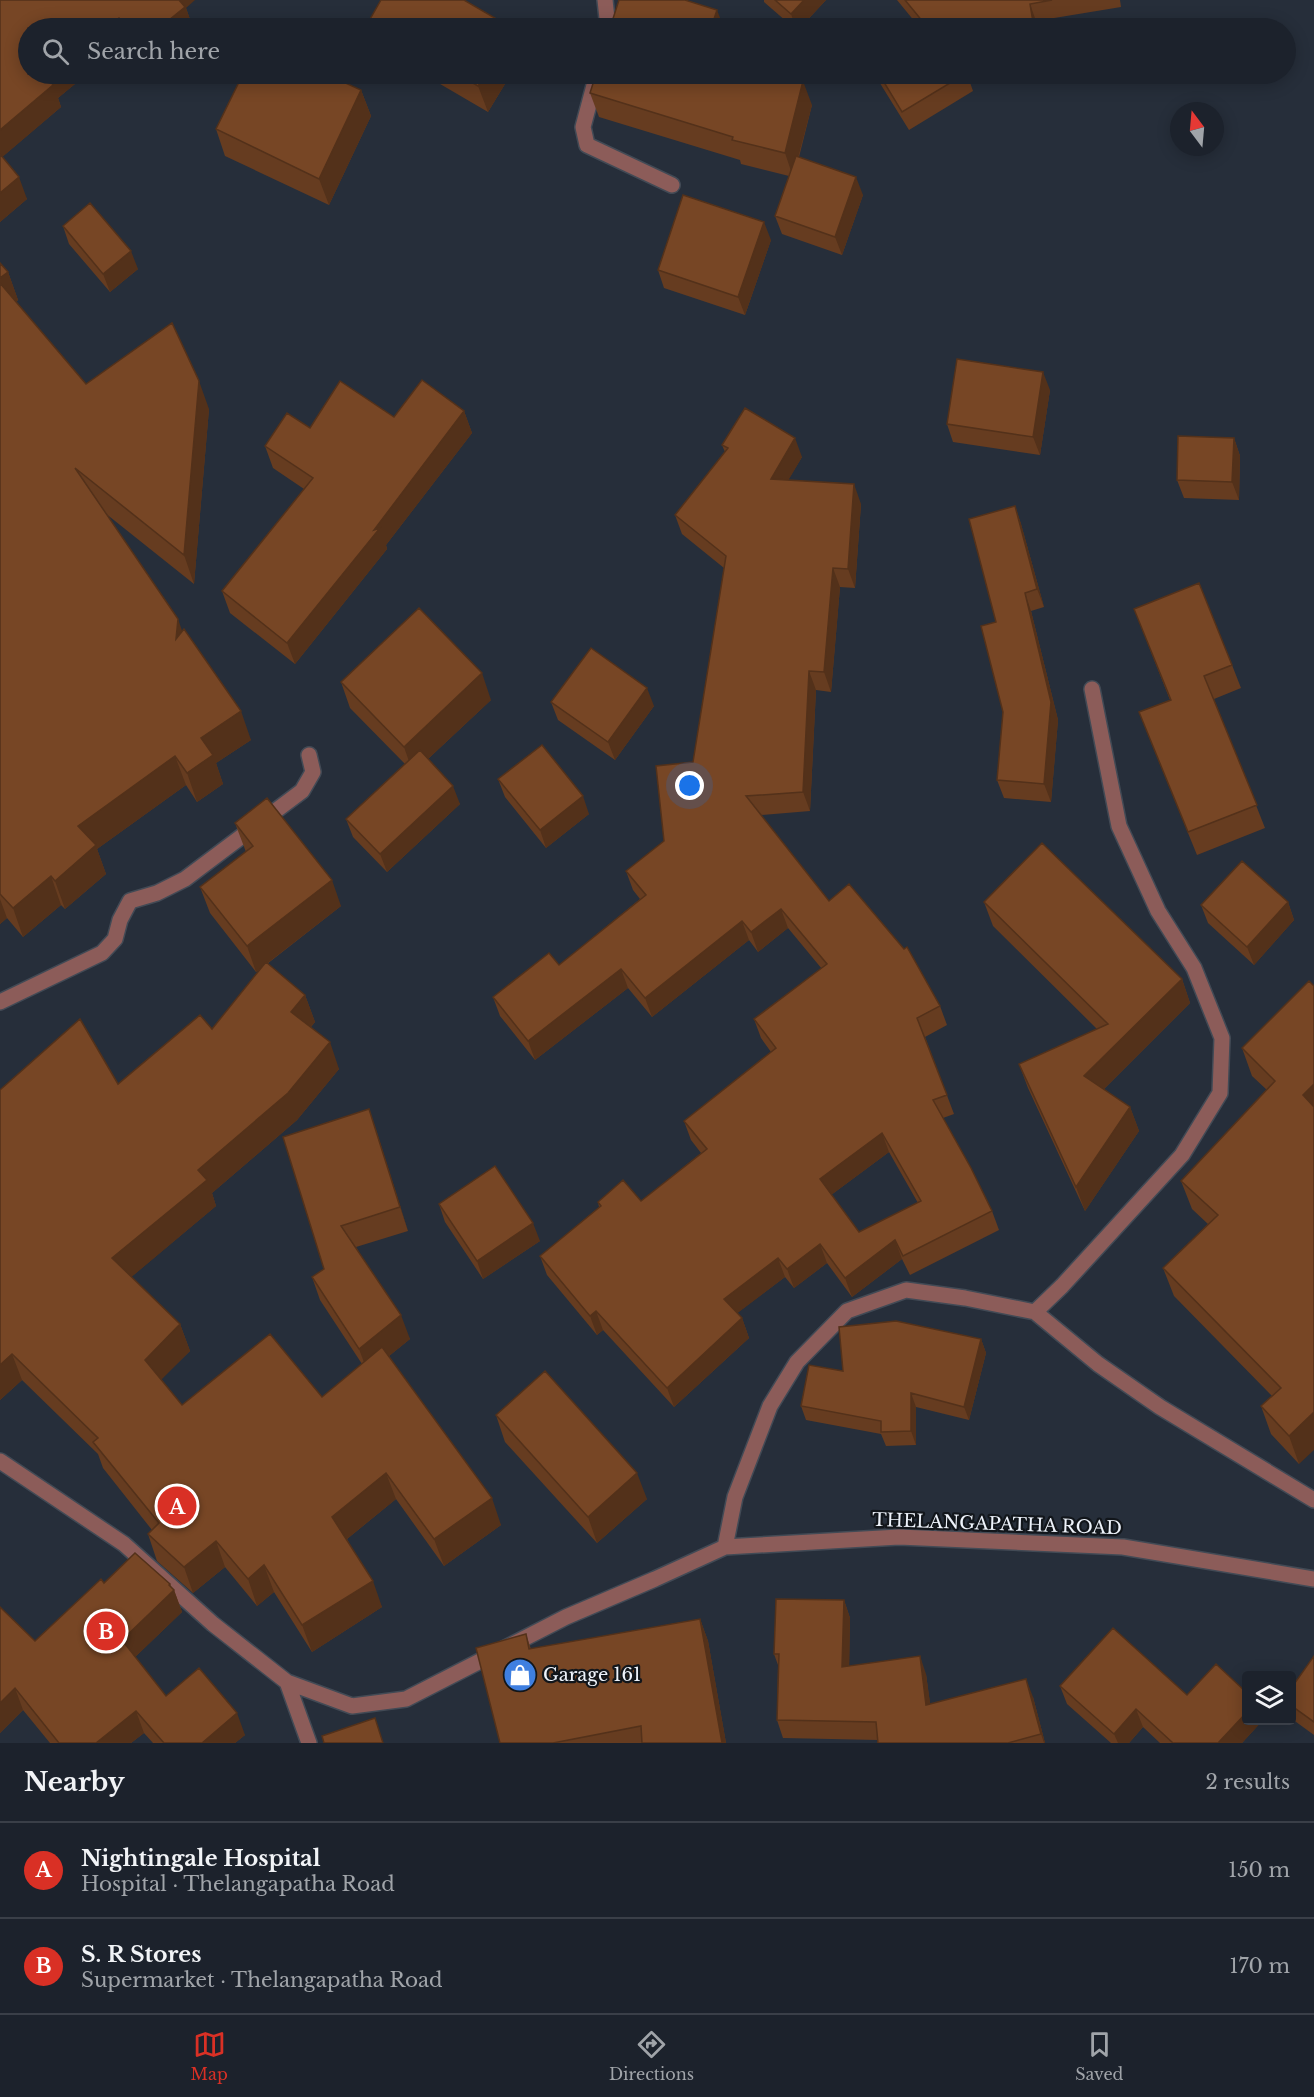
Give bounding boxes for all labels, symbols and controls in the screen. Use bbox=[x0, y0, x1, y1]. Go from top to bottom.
search box bbox=[18, 18, 1296, 84]
icon: search bbox=[39, 35, 72, 68]
text: Search here bbox=[87, 38, 220, 65]
north arrow bbox=[1170, 102, 1224, 156]
your location bbox=[675, 771, 704, 800]
pin: A bbox=[158, 1484, 196, 1528]
street label: THELANGAPATHA ROAD bbox=[872, 1509, 1122, 1539]
pin: B bbox=[86, 1608, 126, 1654]
shop icon: Garage 161 bbox=[502, 1657, 538, 1693]
place label: Garage 161 bbox=[543, 1664, 641, 1686]
map controls bbox=[1242, 1671, 1296, 1725]
button: layers bbox=[1242, 1671, 1296, 1725]
text: Nearby bbox=[24, 1766, 125, 1798]
text: 2 results bbox=[1206, 1770, 1290, 1794]
text: Nightingale Hospital bbox=[81, 1845, 321, 1872]
text: A bbox=[35, 1858, 52, 1882]
text: 150 m bbox=[1228, 1858, 1290, 1882]
text: Hospital · Thelangapatha Road bbox=[81, 1872, 395, 1896]
text: S. R Stores bbox=[81, 1941, 201, 1968]
text: B bbox=[36, 1954, 51, 1978]
text: 170 m bbox=[1230, 1954, 1290, 1978]
text: Supermarket · Thelangapatha Road bbox=[81, 1968, 443, 1992]
tab: Map bbox=[191, 2028, 228, 2084]
tab: Directions bbox=[609, 2028, 694, 2084]
tab: Saved bbox=[1075, 2028, 1123, 2084]

